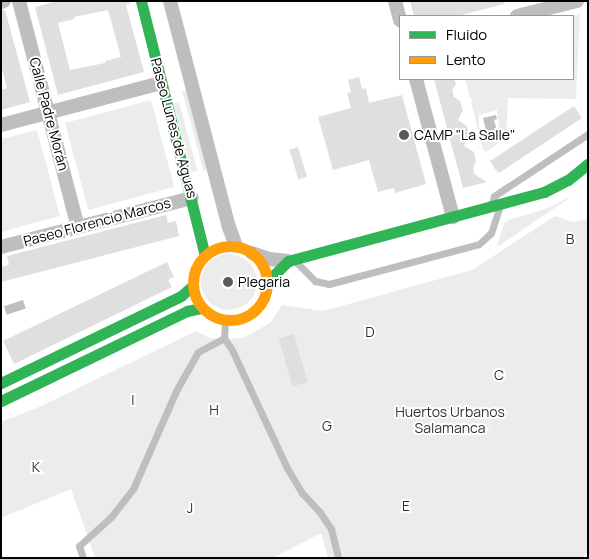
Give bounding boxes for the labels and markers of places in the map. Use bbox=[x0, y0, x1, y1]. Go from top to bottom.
place label: CAMP "La Salle" bbox=[414, 127, 515, 143]
marker: CAMP "La Salle" bbox=[398, 129, 410, 141]
place label: Plegaria bbox=[238, 274, 290, 290]
marker: Plegaria bbox=[222, 276, 234, 288]

